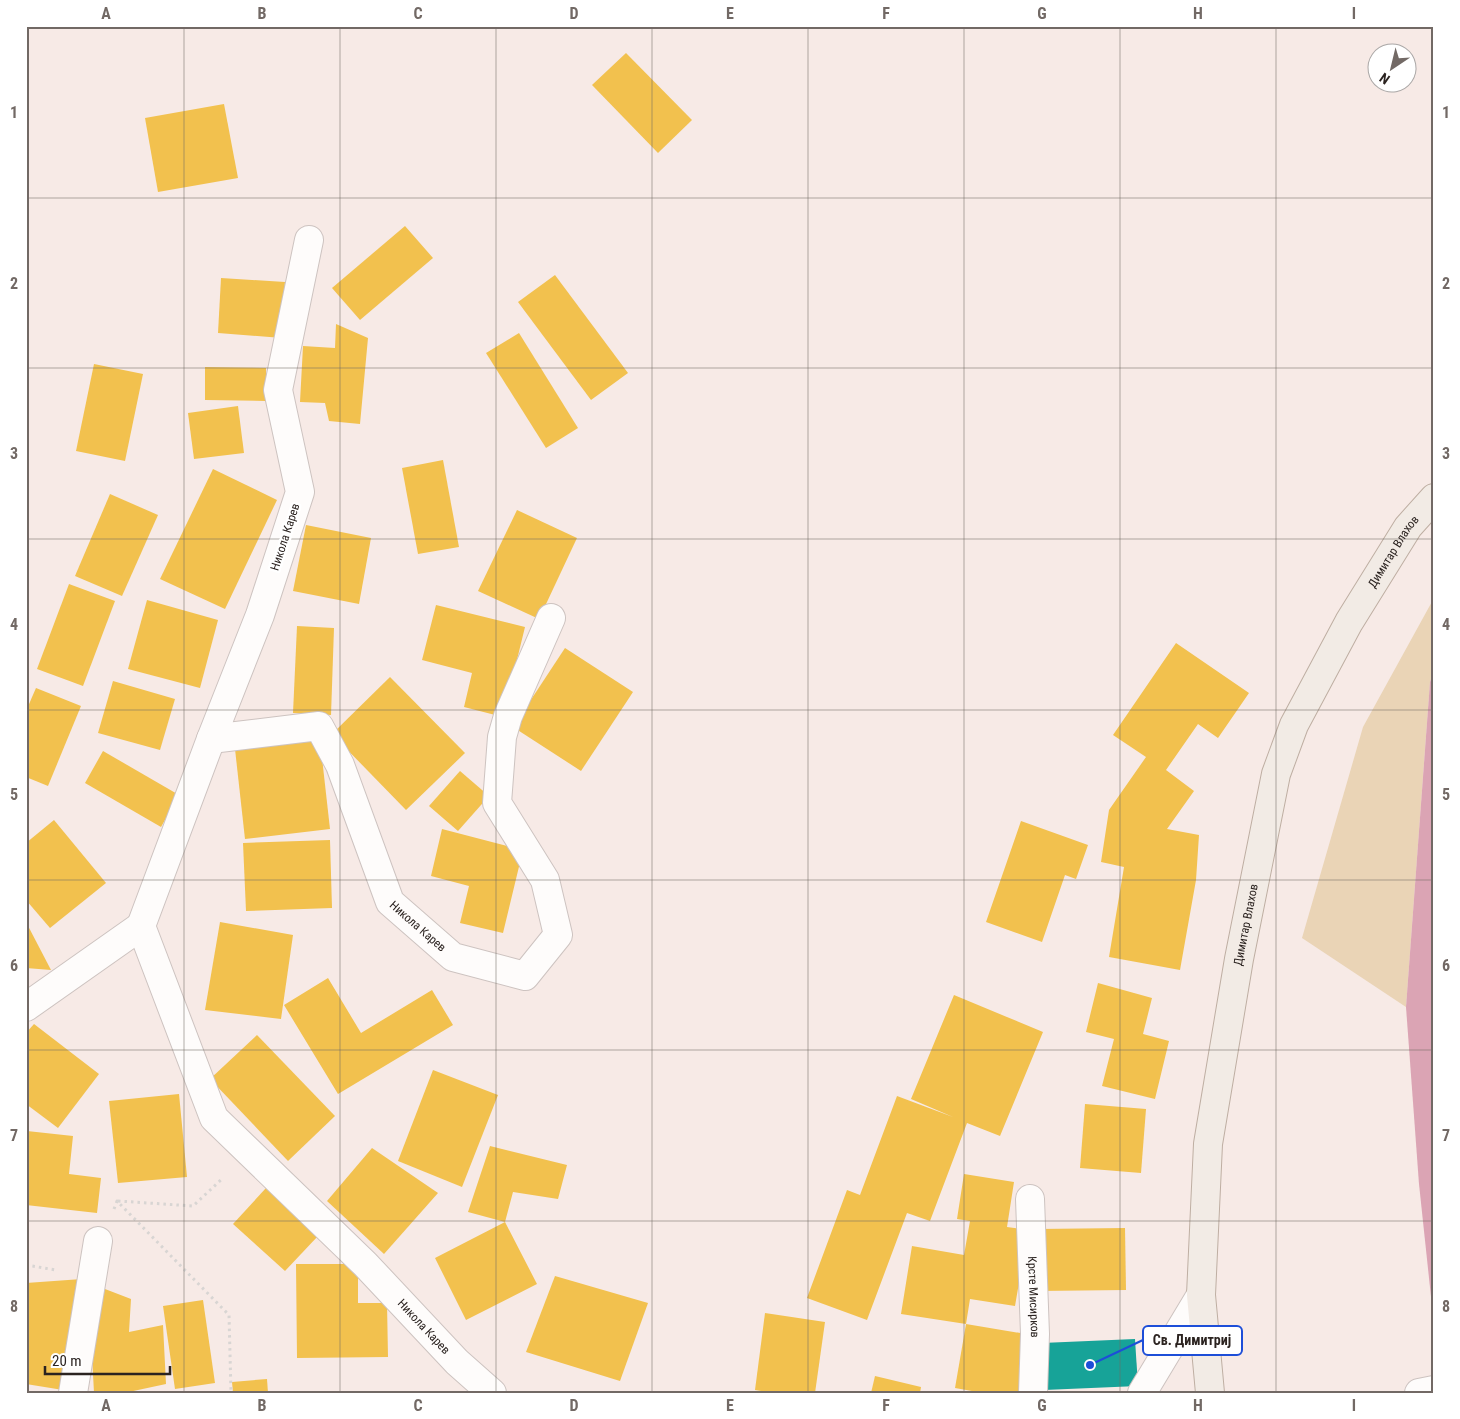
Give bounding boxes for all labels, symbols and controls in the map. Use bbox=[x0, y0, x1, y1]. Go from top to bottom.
text: A bbox=[101, 4, 111, 23]
text: B bbox=[258, 4, 267, 23]
text: C bbox=[413, 4, 423, 23]
text: D bbox=[569, 4, 579, 23]
text: E bbox=[726, 4, 734, 23]
text: F bbox=[882, 4, 890, 23]
text: G bbox=[1037, 4, 1047, 23]
text: H bbox=[1193, 4, 1203, 23]
text: I bbox=[1352, 4, 1356, 23]
north arrow bbox=[1368, 42, 1418, 92]
text: N bbox=[1376, 70, 1393, 88]
text: 1 bbox=[10, 103, 18, 122]
text: 1 bbox=[1442, 103, 1450, 122]
text: 2 bbox=[10, 274, 18, 293]
text: 2 bbox=[1442, 274, 1450, 293]
text: 3 bbox=[10, 444, 18, 463]
text: 3 bbox=[1442, 444, 1450, 463]
street label: Никола Карев bbox=[268, 502, 302, 572]
street label: Димитар Влахов bbox=[1365, 513, 1422, 590]
text: 4 bbox=[10, 615, 18, 634]
text: 4 bbox=[1442, 615, 1450, 634]
text: 5 bbox=[10, 785, 18, 804]
text: 5 bbox=[1442, 785, 1450, 804]
street label: Димитар Влахов bbox=[1231, 883, 1261, 967]
street label: Никола Карев bbox=[387, 898, 449, 955]
text: 6 bbox=[10, 956, 18, 975]
text: 6 bbox=[1442, 956, 1450, 975]
text: 7 bbox=[10, 1126, 18, 1145]
text: 7 bbox=[1442, 1126, 1450, 1145]
street label: Крсте Мисирков bbox=[1025, 1256, 1042, 1338]
street label: Никола Карев bbox=[395, 1296, 453, 1357]
text: 8 bbox=[10, 1297, 18, 1316]
text: 8 bbox=[1442, 1297, 1450, 1316]
callout: Св. Димитриј bbox=[1143, 1326, 1242, 1355]
text: Св. Димитриј bbox=[1153, 1332, 1231, 1348]
scale bar bbox=[45, 1344, 170, 1376]
text: 20 m bbox=[52, 1352, 82, 1370]
text: A bbox=[101, 1396, 111, 1415]
text: B bbox=[258, 1396, 267, 1415]
text: C bbox=[413, 1396, 423, 1415]
text: D bbox=[569, 1396, 579, 1415]
text: E bbox=[726, 1396, 734, 1415]
text: F bbox=[882, 1396, 890, 1415]
text: G bbox=[1037, 1396, 1047, 1415]
text: H bbox=[1193, 1396, 1203, 1415]
text: I bbox=[1352, 1396, 1356, 1415]

